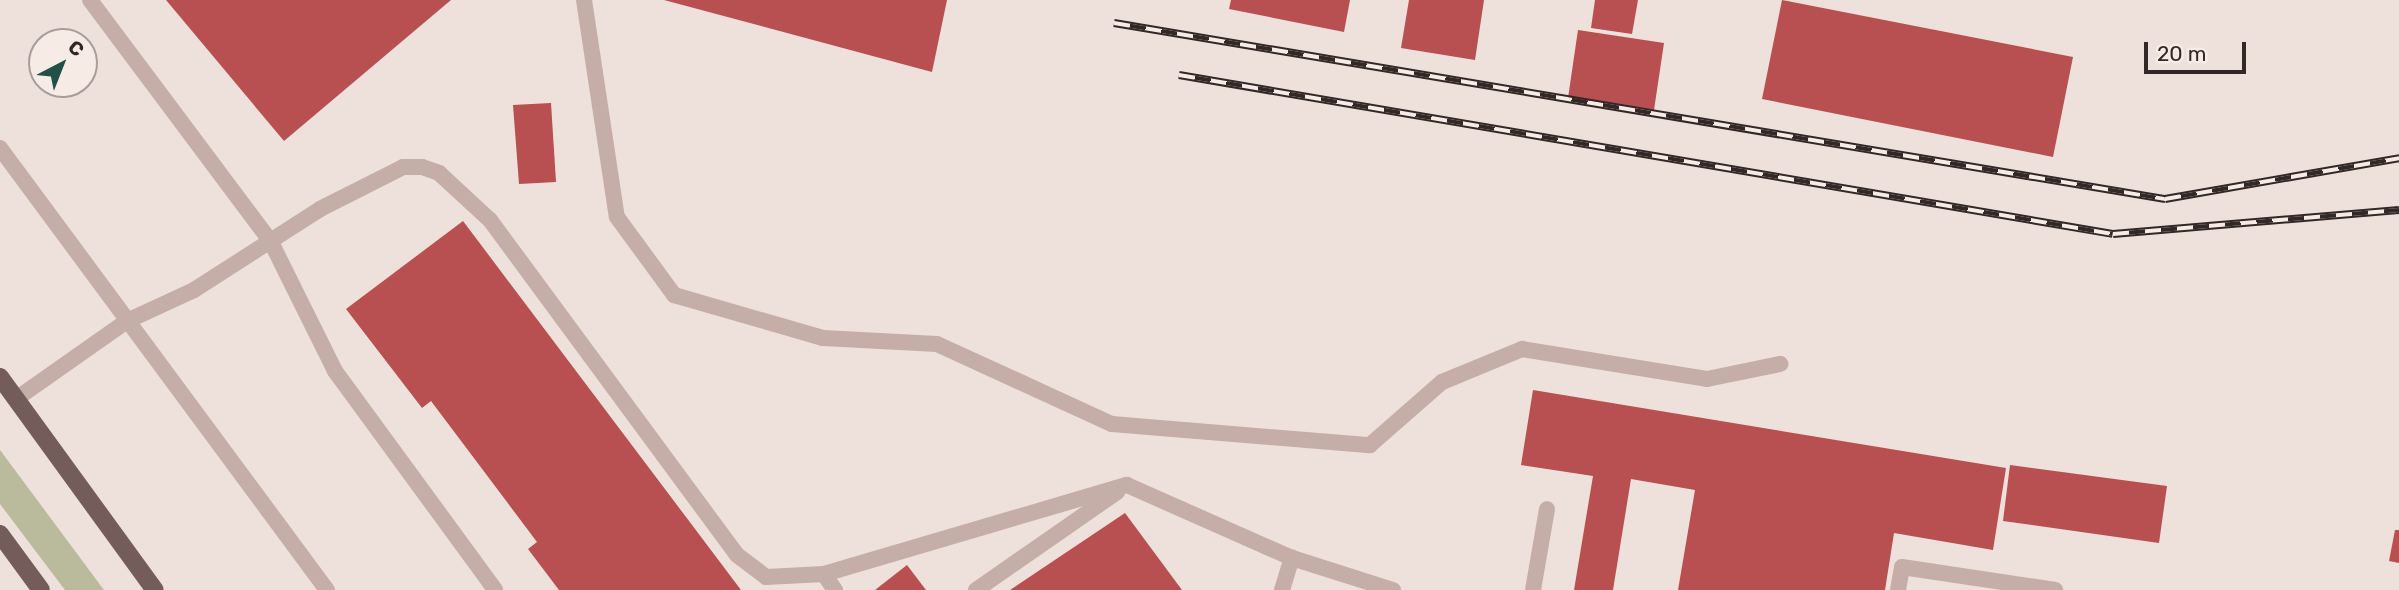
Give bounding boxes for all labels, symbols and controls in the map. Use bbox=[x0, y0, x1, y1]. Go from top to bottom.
north arrow bbox=[28, 28, 98, 98]
scale bar bbox=[2147, 28, 2248, 72]
text: С bbox=[63, 35, 89, 62]
text: 20 m bbox=[2157, 41, 2206, 66]

